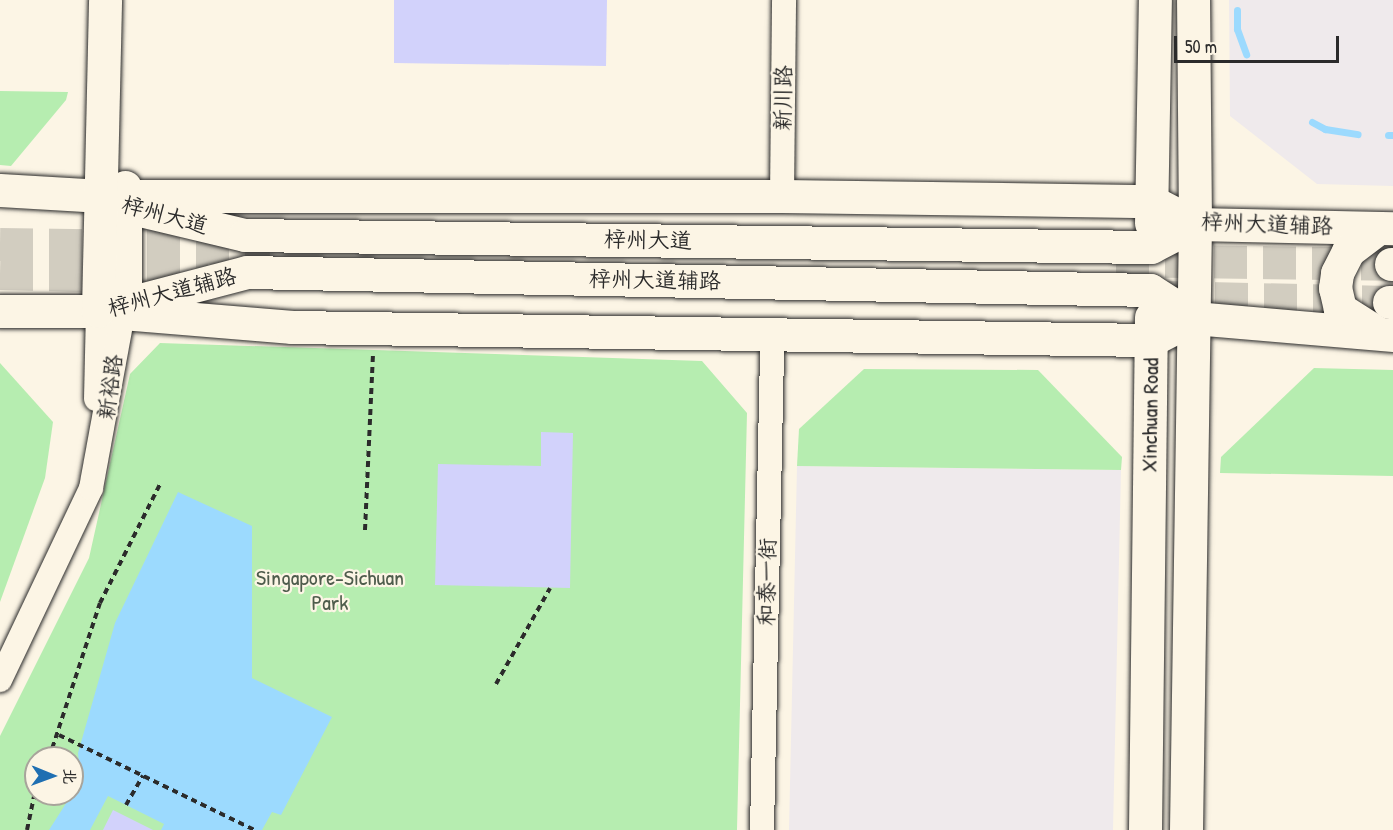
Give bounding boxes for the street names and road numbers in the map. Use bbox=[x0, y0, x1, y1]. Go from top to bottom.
street label: 新川路 bbox=[769, 65, 797, 131]
street label: 梓州大道 bbox=[119, 191, 211, 239]
street label: 梓州大道辅路 bbox=[1201, 209, 1333, 239]
street label: 梓州大道 bbox=[604, 226, 692, 254]
street label: 梓州大道辅路 bbox=[105, 262, 239, 322]
street label: 梓州大道辅路 bbox=[589, 266, 721, 294]
street label: 新裕路 bbox=[92, 352, 128, 422]
street label: Xinchuan Road bbox=[1136, 358, 1164, 472]
street label: 和泰一街 bbox=[753, 538, 781, 626]

